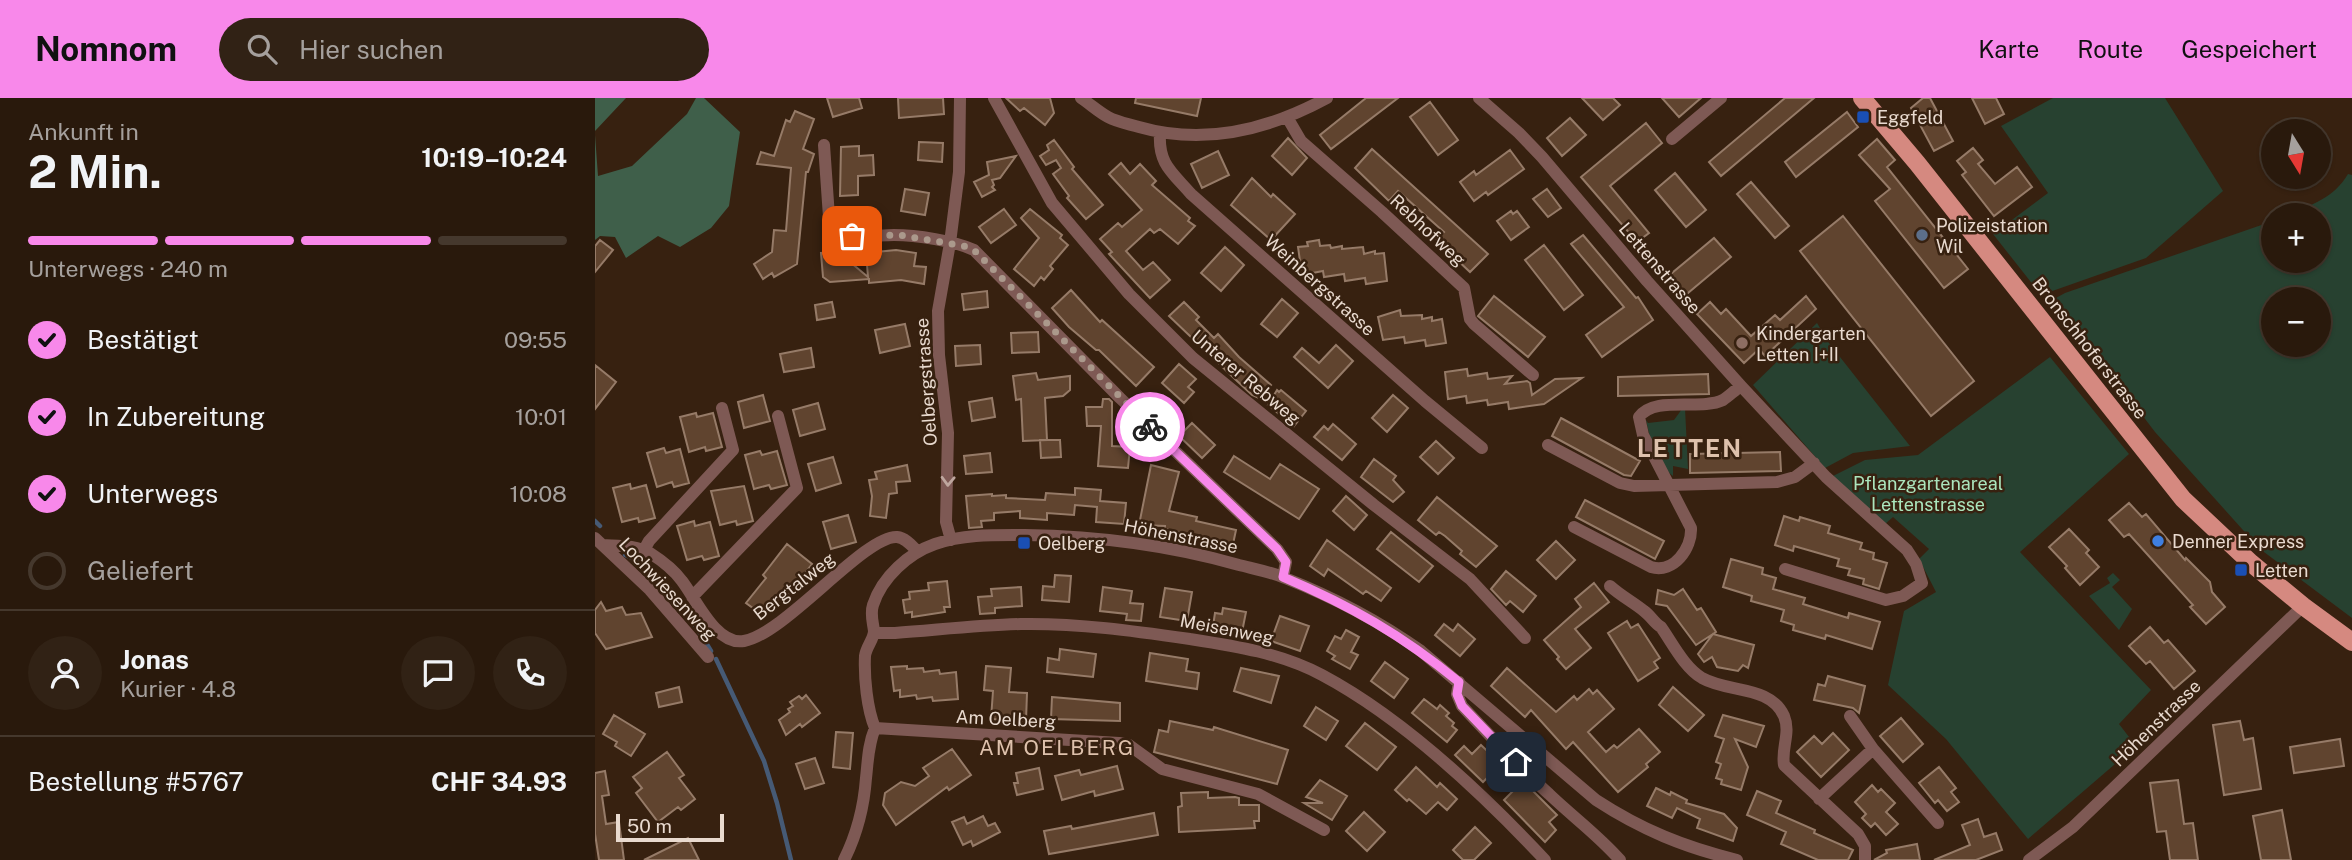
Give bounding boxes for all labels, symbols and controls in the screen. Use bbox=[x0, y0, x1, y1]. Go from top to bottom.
search box bbox=[219, 18, 709, 81]
text: Nomnom bbox=[35, 30, 177, 68]
icon: search bbox=[243, 30, 281, 68]
text: Hier suchen bbox=[299, 34, 444, 65]
text: Karte bbox=[1978, 35, 2039, 63]
text: Route bbox=[2077, 35, 2143, 63]
text: Gespeichert bbox=[2181, 35, 2317, 63]
place label: Eggfeld bbox=[1877, 107, 1943, 128]
marker: Eggfeld bbox=[1855, 109, 1871, 125]
text: Ankunft in bbox=[28, 118, 139, 145]
north arrow bbox=[2261, 119, 2331, 189]
map controls bbox=[2261, 119, 2331, 357]
text: 10:19–10:24 bbox=[421, 142, 567, 173]
text: 2 Min. bbox=[28, 144, 162, 198]
street label: Rebhofweg bbox=[1386, 190, 1470, 270]
button: + bbox=[2261, 203, 2331, 273]
pin bbox=[822, 206, 882, 266]
place label: Polizeistation Wil bbox=[1936, 215, 2048, 257]
icon: bag bbox=[833, 217, 871, 255]
street label: Lettenstrasse bbox=[1615, 218, 1705, 318]
marker: Polizeistation Wil bbox=[1914, 227, 1930, 243]
street label: Weinbergstrasse bbox=[1261, 230, 1379, 340]
text: Unterwegs · 240 m bbox=[28, 255, 228, 282]
street label: Bronschhoferstrasse bbox=[2028, 273, 2152, 423]
button: − bbox=[2261, 287, 2331, 357]
street label: Oelbergstrasse bbox=[911, 317, 941, 447]
icon: check bbox=[28, 321, 66, 359]
place label: Kindergarten Letten I+II bbox=[1756, 323, 1866, 365]
text: Bestätigt bbox=[87, 324, 199, 355]
street label: Unterer Rebweg bbox=[1187, 325, 1305, 429]
text: 09:55 bbox=[504, 326, 567, 353]
marker: Kindergarten Letten I+II bbox=[1734, 335, 1750, 351]
courier bbox=[1115, 392, 1185, 462]
icon: check bbox=[28, 398, 66, 436]
text: In Zubereitung bbox=[87, 401, 265, 432]
text: 10:01 bbox=[515, 403, 567, 430]
icon: bike bbox=[1131, 408, 1169, 446]
district label: LETTEN bbox=[1637, 434, 1743, 462]
park label: Pflanzgartenareal Lettenstrasse bbox=[1853, 473, 2003, 515]
icon: check bbox=[28, 475, 66, 513]
one-way arrow bbox=[940, 477, 956, 487]
text: Unterwegs bbox=[87, 478, 218, 509]
text: 10:08 bbox=[510, 480, 567, 507]
street label: Höhenstrasse bbox=[1122, 515, 1240, 557]
place label: Denner Express bbox=[2172, 531, 2304, 552]
street label: Lochwiesenweg bbox=[615, 533, 721, 645]
place label: Oelberg bbox=[1038, 533, 1106, 554]
marker: Denner Express bbox=[2150, 533, 2166, 549]
marker: Oelberg bbox=[1016, 535, 1032, 551]
street label: Bergtalweg bbox=[749, 548, 839, 624]
text: Geliefert bbox=[87, 555, 194, 586]
place label: Letten bbox=[2255, 560, 2308, 581]
marker: Letten bbox=[2233, 562, 2249, 578]
street label: Meisenweg bbox=[1178, 610, 1276, 648]
button: person bbox=[28, 636, 102, 710]
button: chat bbox=[401, 636, 475, 710]
button: phone bbox=[493, 636, 567, 710]
text: Jonas bbox=[120, 644, 189, 675]
text: Kurier · 4.8 bbox=[120, 675, 236, 702]
street label: Höhenstrasse bbox=[2107, 675, 2205, 771]
street label: Am Oelberg bbox=[955, 706, 1057, 732]
pin bbox=[1486, 732, 1546, 792]
district label: AM OELBERG bbox=[979, 735, 1135, 760]
icon: home bbox=[1497, 743, 1535, 781]
text: Bestellung #5767 bbox=[28, 766, 244, 797]
text: CHF 34.93 bbox=[431, 766, 567, 797]
scale bar bbox=[616, 811, 725, 843]
text: 50 m bbox=[627, 815, 672, 837]

